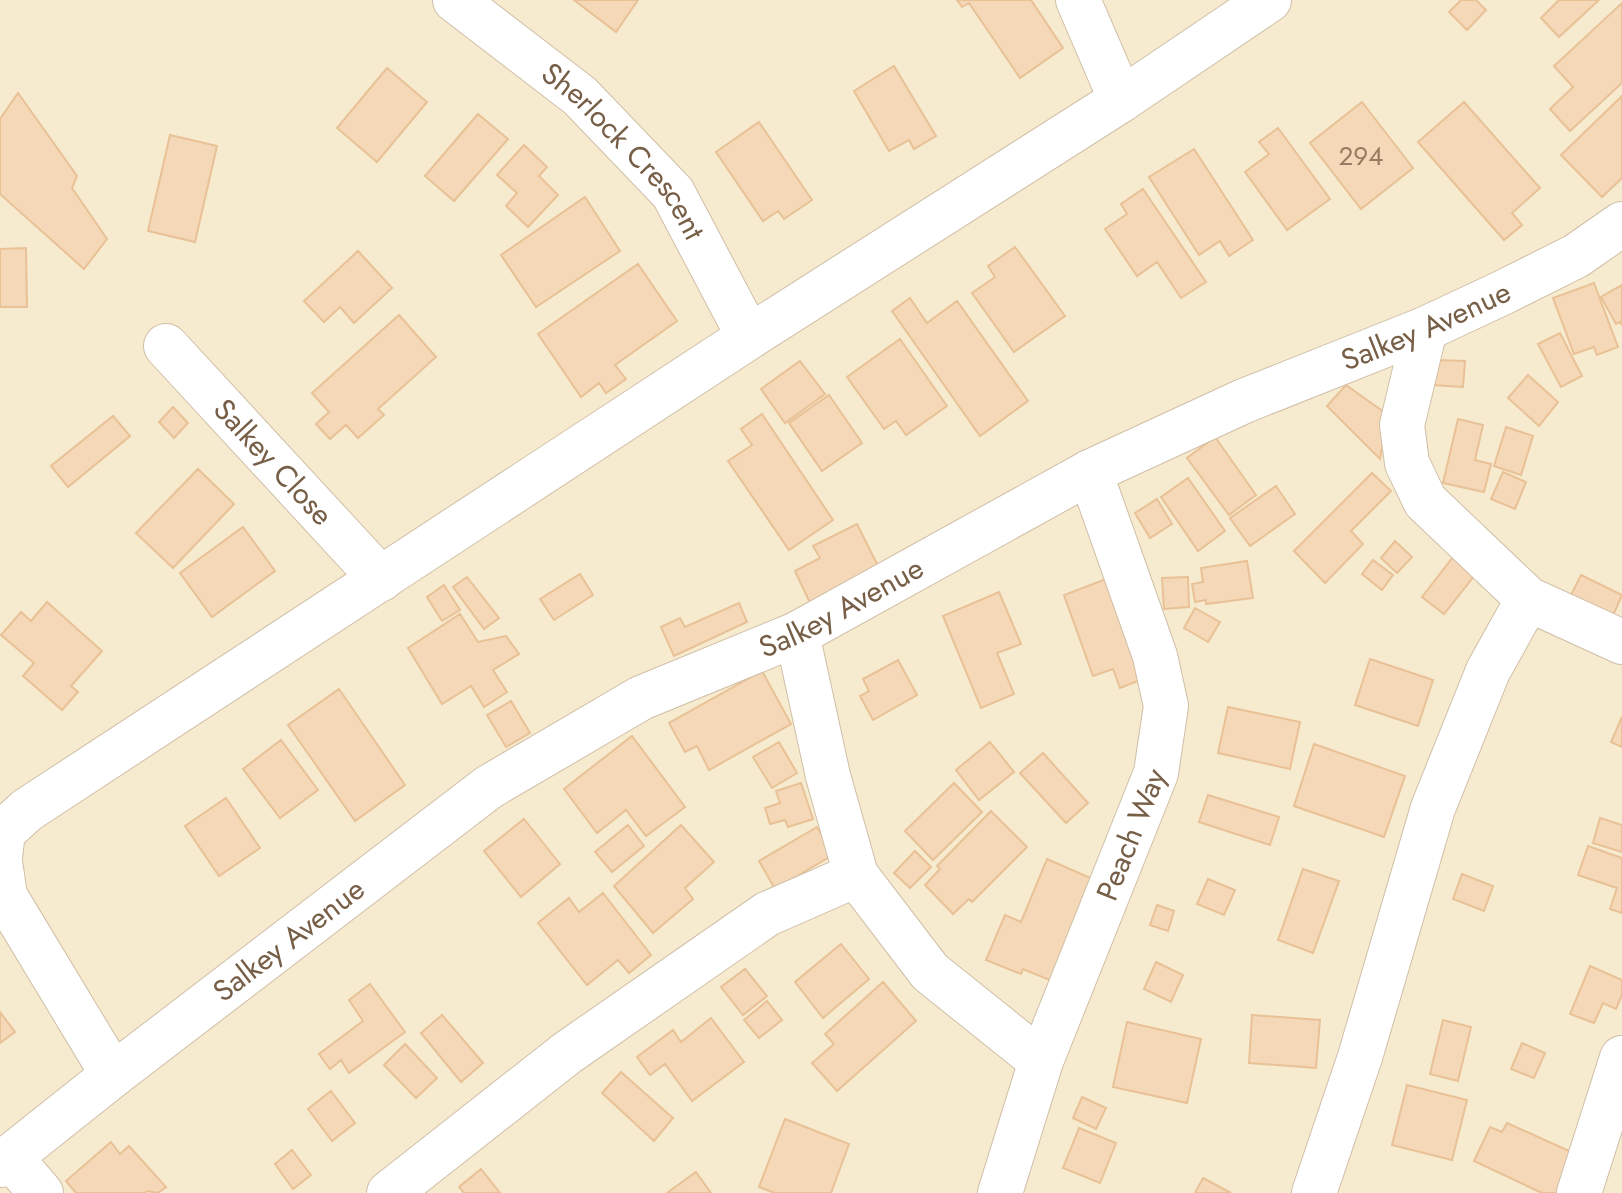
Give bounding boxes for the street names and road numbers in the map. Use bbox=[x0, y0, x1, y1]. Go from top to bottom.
street label: Sherlock Crescent bbox=[532, 52, 716, 248]
street label: Salkey Avenue bbox=[1335, 270, 1518, 381]
street label: Salkey Close bbox=[204, 389, 343, 535]
street label: Salkey Avenue bbox=[752, 546, 931, 668]
street label: Peach Way bbox=[1085, 761, 1177, 907]
street label: Salkey Avenue bbox=[204, 868, 374, 1012]

